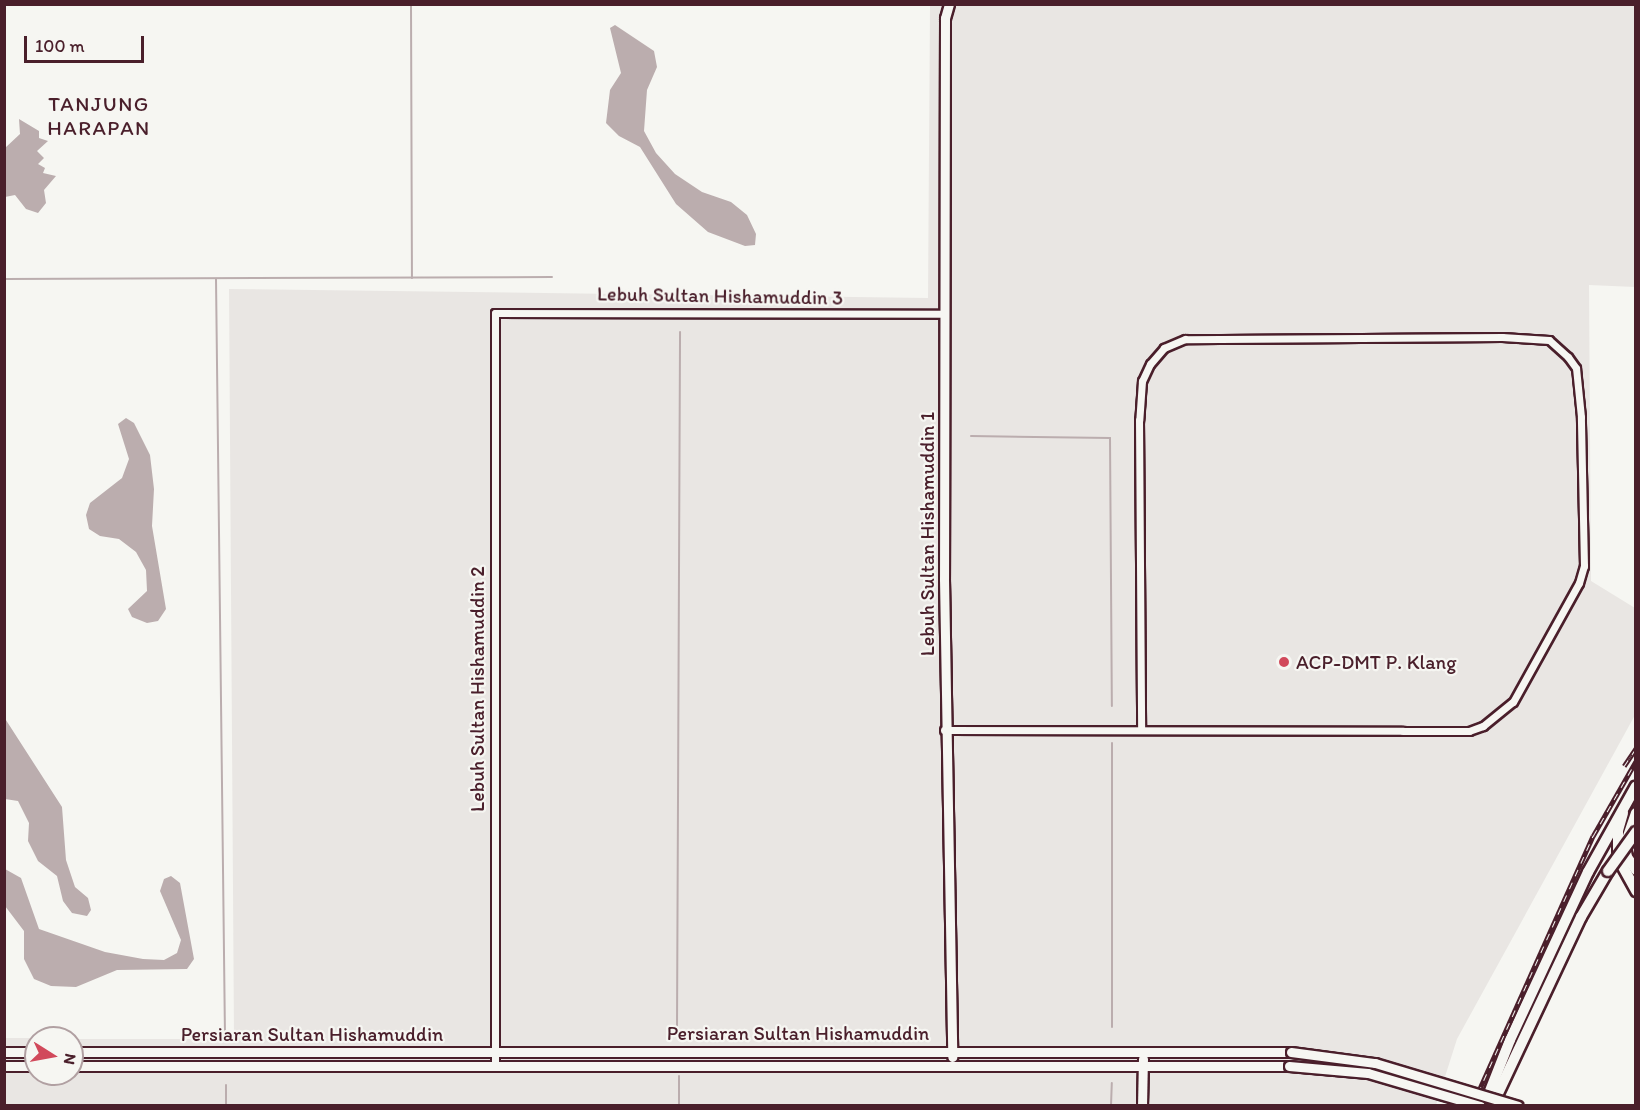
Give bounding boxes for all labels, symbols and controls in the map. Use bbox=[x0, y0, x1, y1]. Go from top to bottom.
scale bar bbox=[27, 24, 147, 62]
text: 100 m bbox=[35, 35, 85, 57]
district label: TANJUNG HARAPAN bbox=[47, 91, 151, 141]
street label: Lebuh Sultan Hishamuddin 3 bbox=[597, 282, 843, 310]
street label: Lebuh Sultan Hishamuddin 1 bbox=[915, 412, 939, 656]
street label: Lebuh Sultan Hishamuddin 2 bbox=[465, 566, 489, 812]
place label: ACP-DMT P. Klang bbox=[1296, 650, 1456, 674]
marker: ACP-DMT P. Klang bbox=[1277, 655, 1291, 669]
street label: Persiaran Sultan Hishamuddin bbox=[667, 1021, 929, 1045]
street label: Persiaran Sultan Hishamuddin bbox=[181, 1022, 443, 1046]
north arrow bbox=[24, 1026, 84, 1086]
text: N bbox=[60, 1052, 81, 1066]

